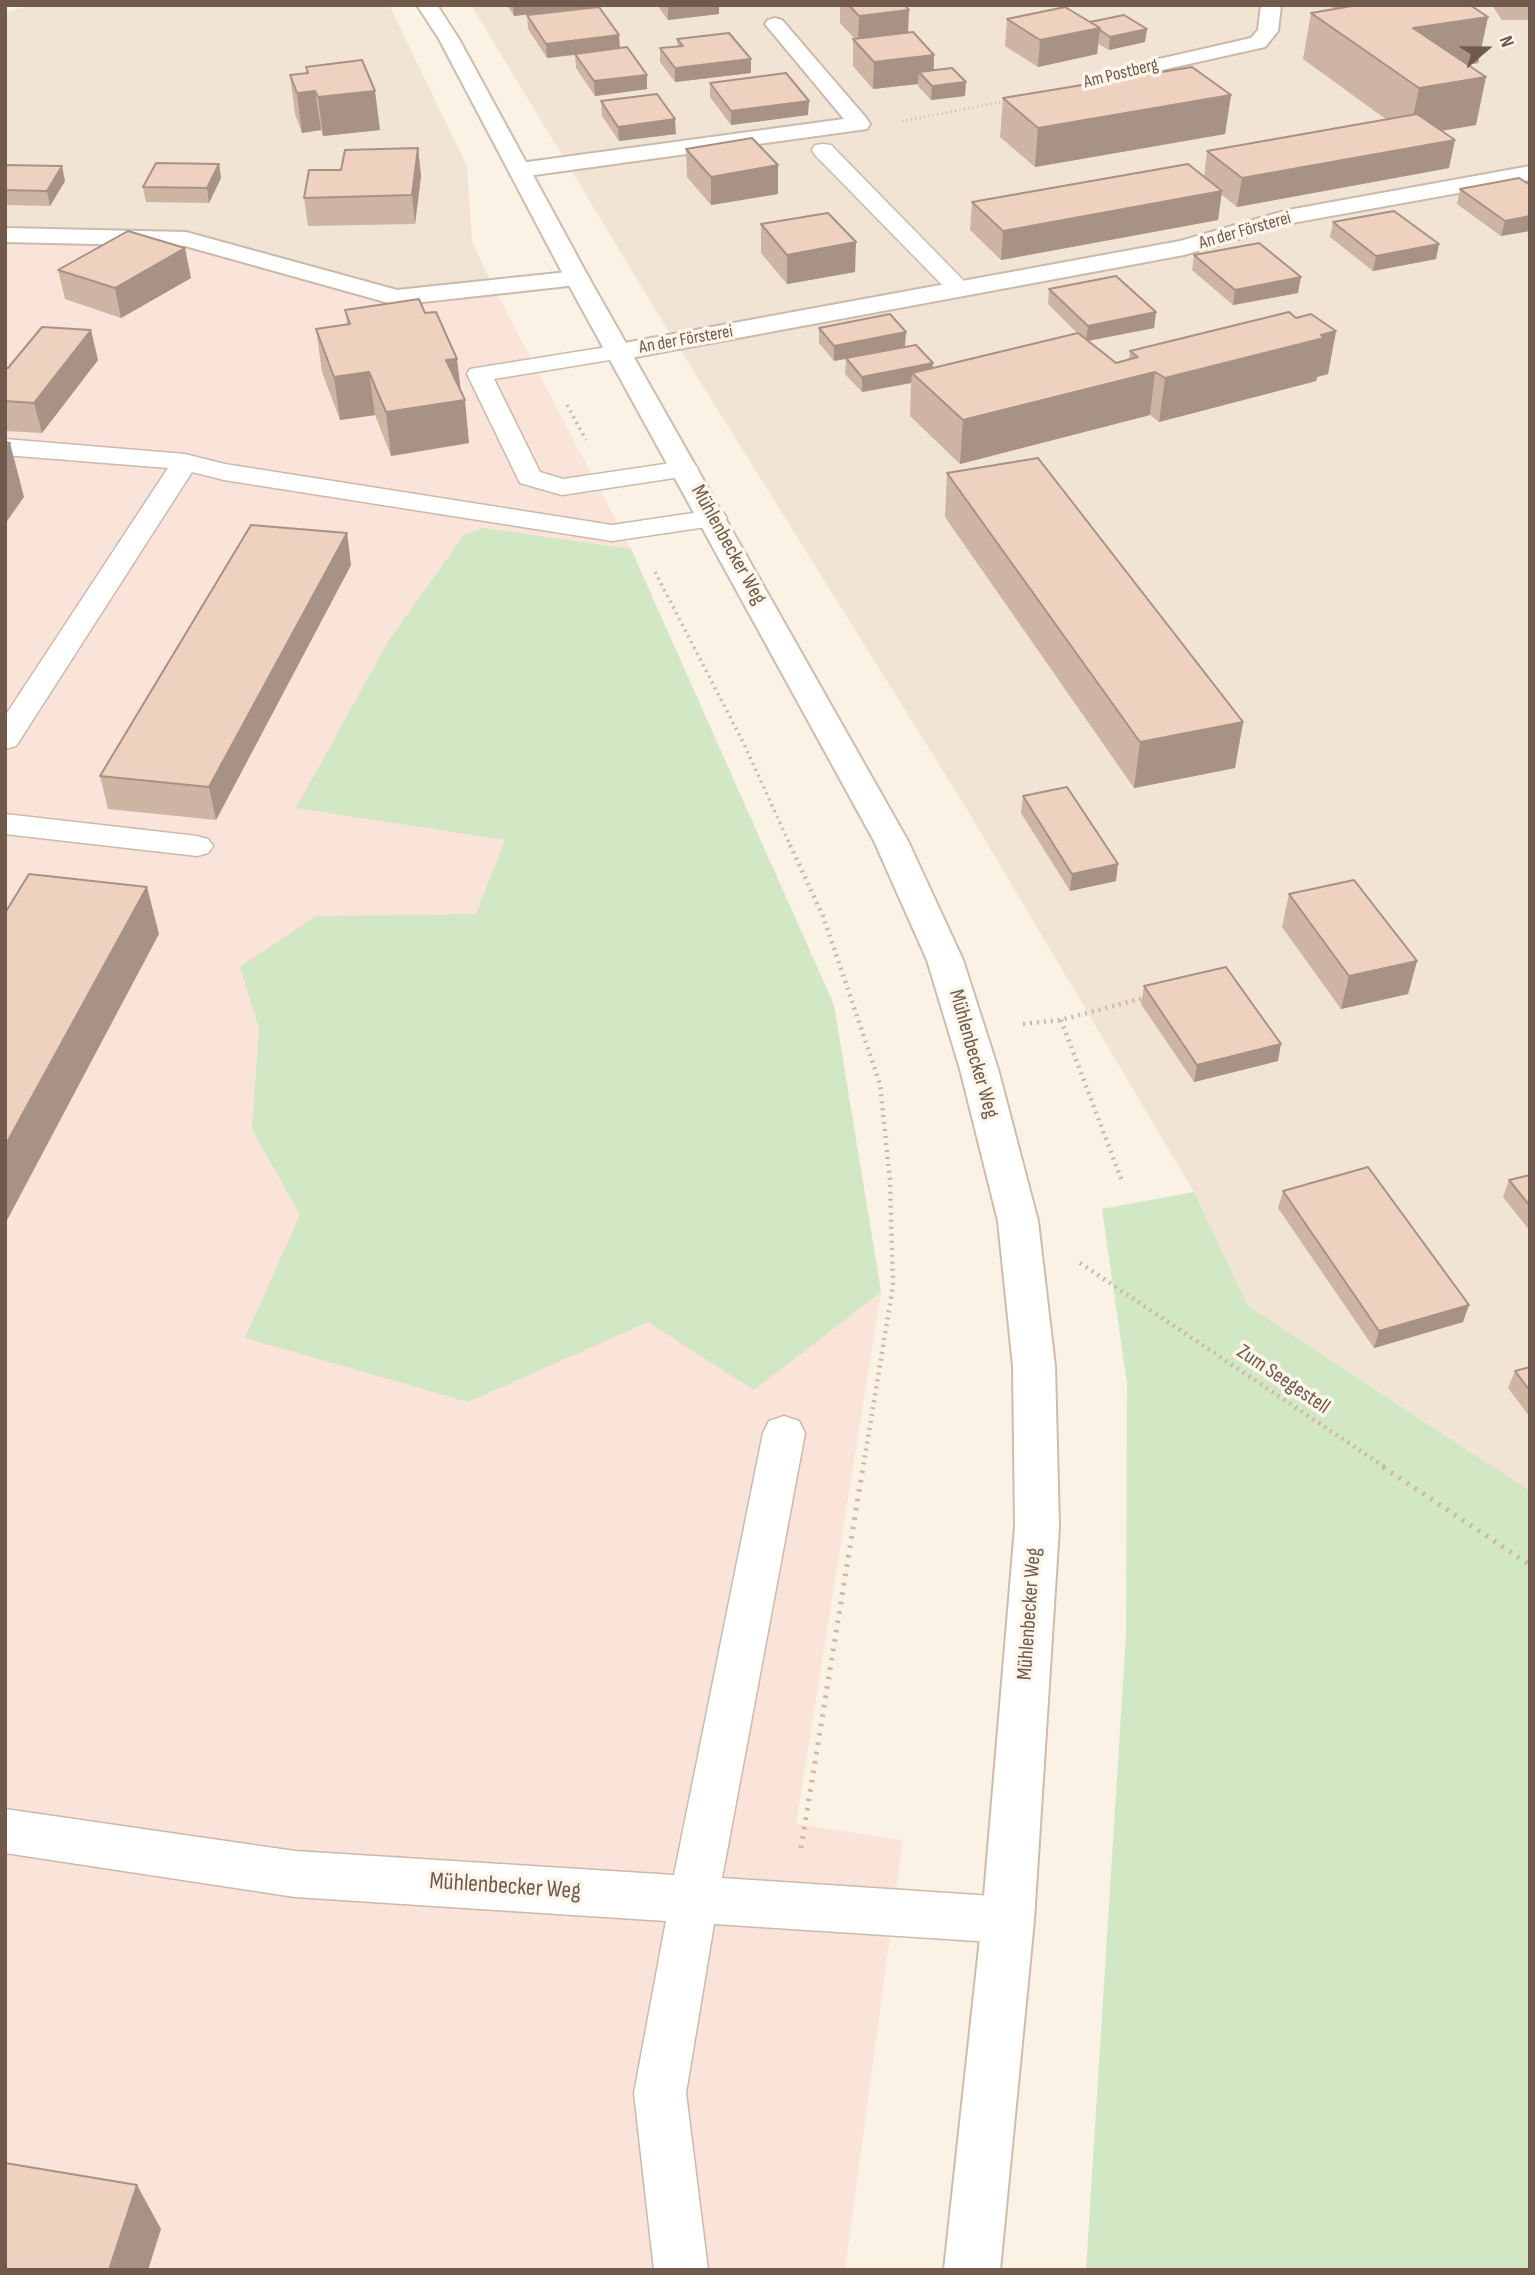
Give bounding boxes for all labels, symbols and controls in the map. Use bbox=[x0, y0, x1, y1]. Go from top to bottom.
north arrow bbox=[1451, 14, 1521, 84]
text: N bbox=[1494, 33, 1519, 50]
street label: Am Postberg bbox=[1081, 54, 1161, 94]
street label: An der Försterei bbox=[1196, 208, 1294, 254]
street label: An der Försterei bbox=[637, 321, 735, 359]
street label: Mühlenbecker Weg bbox=[685, 481, 771, 609]
street label: Mühlenbecker Weg bbox=[943, 987, 1003, 1121]
street label: Zum Seegestell bbox=[1232, 1340, 1334, 1420]
street label: Mühlenbecker Weg bbox=[1013, 1547, 1047, 1681]
street label: Mühlenbecker Weg bbox=[428, 1867, 582, 1907]

